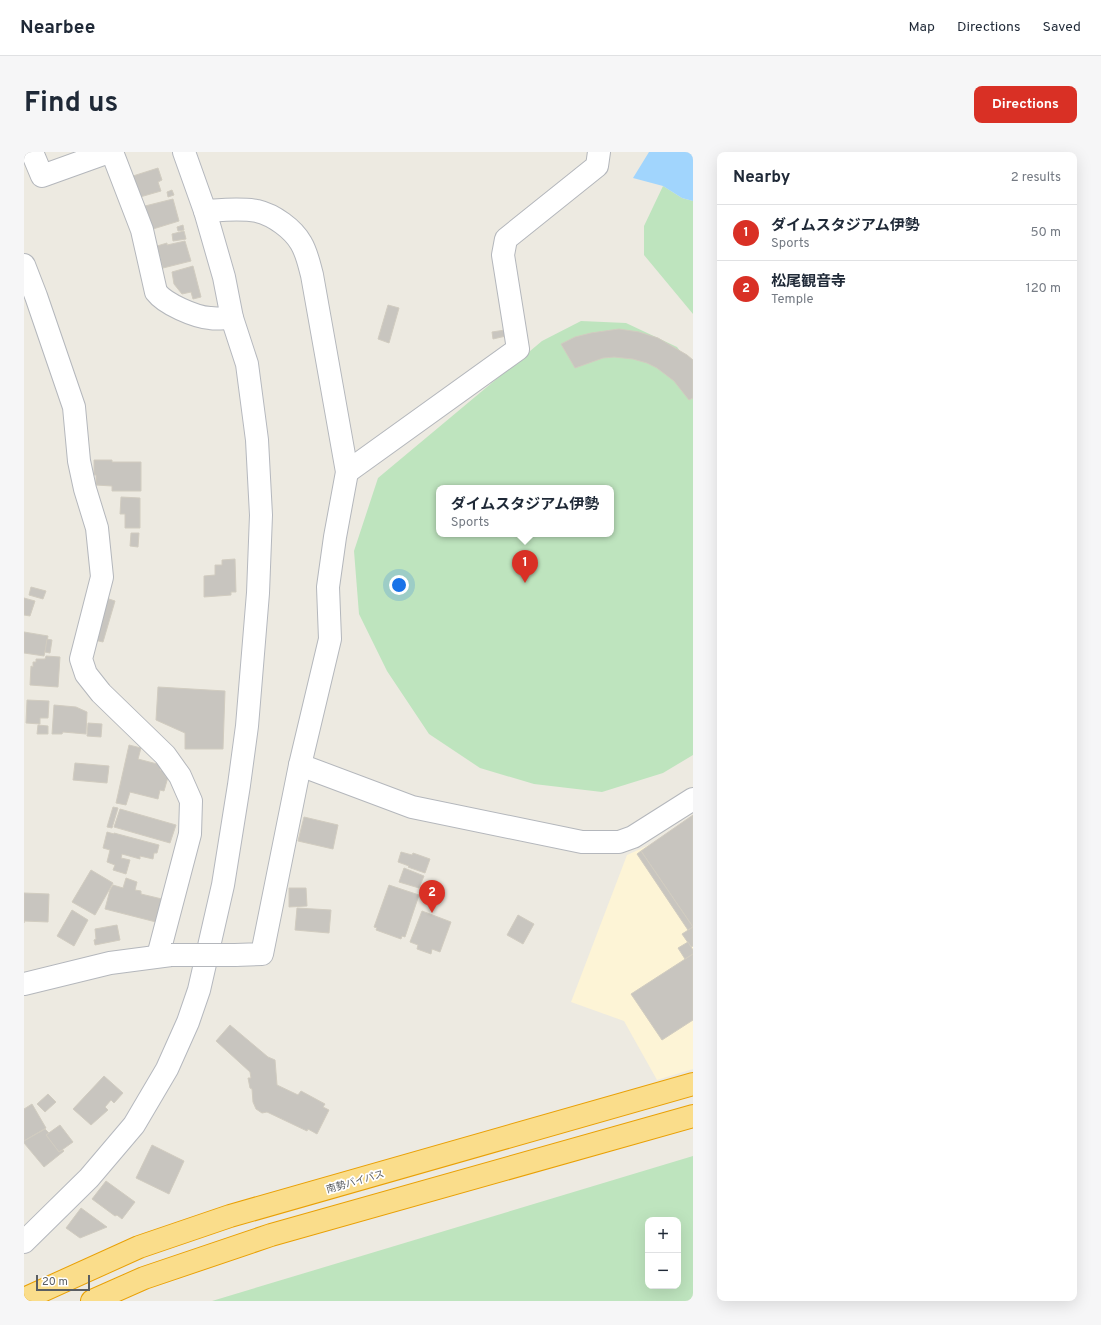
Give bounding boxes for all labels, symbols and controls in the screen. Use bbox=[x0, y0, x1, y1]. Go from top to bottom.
text: Nearbee bbox=[20, 16, 95, 40]
text: Map bbox=[909, 19, 935, 36]
text: Directions bbox=[957, 19, 1021, 36]
text: Saved bbox=[1043, 19, 1081, 36]
text: Find us bbox=[24, 86, 118, 122]
button: Directions bbox=[974, 86, 1077, 123]
text: Nearby bbox=[733, 167, 790, 189]
text: 2 results bbox=[1011, 170, 1061, 186]
text: ダイムスタジアム伊勢 bbox=[771, 217, 920, 236]
text: 1 bbox=[743, 225, 749, 241]
text: 50 m bbox=[1031, 225, 1061, 241]
text: Sports bbox=[771, 236, 810, 252]
text: 松尾観音寺 bbox=[771, 273, 846, 292]
text: 2 bbox=[742, 281, 750, 297]
text: 120 m bbox=[1026, 281, 1061, 297]
text: Temple bbox=[771, 292, 813, 308]
popup bbox=[436, 485, 614, 537]
text: ダイムスタジアム伊勢 bbox=[451, 496, 599, 515]
text: Sports bbox=[451, 515, 489, 531]
pin: 1 bbox=[512, 550, 538, 583]
your location bbox=[389, 575, 409, 595]
pin: 2 bbox=[419, 880, 445, 913]
street label: 南勢バイパス bbox=[325, 1168, 386, 1197]
map controls bbox=[645, 1217, 681, 1289]
button: + bbox=[645, 1217, 681, 1253]
button: − bbox=[645, 1253, 681, 1289]
scale bar bbox=[36, 1273, 90, 1292]
text: 20 m bbox=[42, 1275, 68, 1289]

